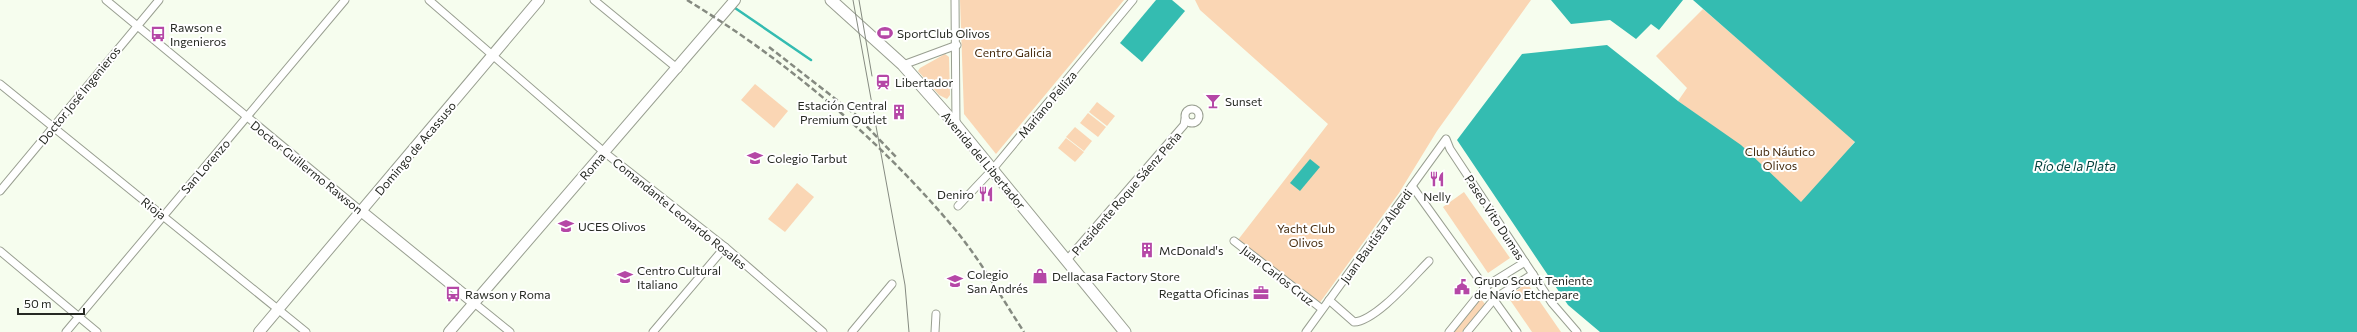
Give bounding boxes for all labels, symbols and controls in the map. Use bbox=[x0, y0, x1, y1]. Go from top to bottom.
place label: Rawson e Ingenieros bbox=[170, 20, 226, 48]
sports icon: SportClub Olivos bbox=[876, 24, 894, 42]
bus stop icon: Rawson e Ingenieros bbox=[149, 25, 167, 43]
place label: SportClub Olivos bbox=[897, 26, 990, 40]
street label: Doctor José Ingenieros bbox=[35, 43, 124, 147]
park label: Centro Galicia bbox=[975, 45, 1051, 59]
street label: Mariano Pelliza bbox=[1015, 68, 1079, 140]
station icon: Libertador bbox=[874, 73, 892, 91]
place label: Libertador bbox=[895, 75, 953, 89]
bar icon: Sunset bbox=[1204, 92, 1222, 110]
place label: Sunset bbox=[1225, 94, 1262, 108]
street label: Domingo de Acassuso bbox=[372, 98, 458, 198]
place label: Estación Central Premium Outlet bbox=[798, 98, 887, 126]
building icon: Estación Central Premium Outlet bbox=[890, 103, 908, 121]
street label: Avenida del Libertador bbox=[939, 109, 1029, 212]
street label: Doctor Guillermo Rawson bbox=[248, 118, 366, 216]
street label: Presidente Roque Sáenz Peña bbox=[1068, 128, 1184, 258]
street label: San Lorenzo bbox=[178, 136, 232, 196]
park label: Club Náutico Olivos bbox=[1745, 144, 1815, 172]
street label: Roma bbox=[576, 149, 608, 183]
school or university icon: Colegio Tarbut bbox=[746, 149, 764, 167]
place label: Colegio Tarbut bbox=[767, 151, 847, 165]
street label: Comandante Leonardo Rosales bbox=[610, 155, 750, 271]
water label: Río de la Plata bbox=[2034, 158, 2116, 174]
restaurant icon: Nelly bbox=[1428, 170, 1446, 188]
street label: Paseo Vito Dumas bbox=[1462, 172, 1528, 262]
restaurant icon: Deniro bbox=[977, 185, 995, 203]
street label: Juan Bautista Alberdi bbox=[1337, 186, 1416, 286]
place label: Deniro bbox=[937, 187, 974, 201]
place label: Nelly bbox=[1423, 189, 1451, 203]
street label: Rioja bbox=[139, 194, 169, 222]
school or university icon: UCES Olivos bbox=[557, 217, 575, 235]
place label: UCES Olivos bbox=[578, 219, 646, 233]
park label: Yacht Club Olivos bbox=[1277, 221, 1335, 249]
building icon: McDonald's bbox=[1138, 241, 1156, 259]
street label: Juan Carlos Cruz bbox=[1238, 242, 1317, 309]
place label: McDonald's bbox=[1159, 243, 1223, 257]
place label: Centro Cultural Italiano bbox=[637, 263, 721, 291]
place label: Colegio San Andrés bbox=[967, 267, 1028, 295]
shop icon: Dellacasa Factory Store bbox=[1031, 267, 1049, 285]
school or university icon: Centro Cultural Italiano bbox=[616, 268, 634, 286]
place label: Dellacasa Factory Store bbox=[1052, 269, 1180, 283]
school or university icon: Colegio San Andrés bbox=[946, 272, 964, 290]
place label: Grupo Scout Teniente de Navío Etchepare bbox=[1474, 273, 1592, 301]
public building icon: Grupo Scout Teniente de Navío Etchepare bbox=[1453, 278, 1471, 296]
office icon: Regatta Oficinas bbox=[1252, 284, 1270, 302]
bus stop icon: Rawson y Roma bbox=[444, 285, 462, 303]
place label: Regatta Oficinas bbox=[1159, 286, 1249, 300]
place label: Rawson y Roma bbox=[465, 287, 551, 301]
scale bar bbox=[18, 290, 84, 316]
text: 50 m bbox=[24, 296, 52, 310]

